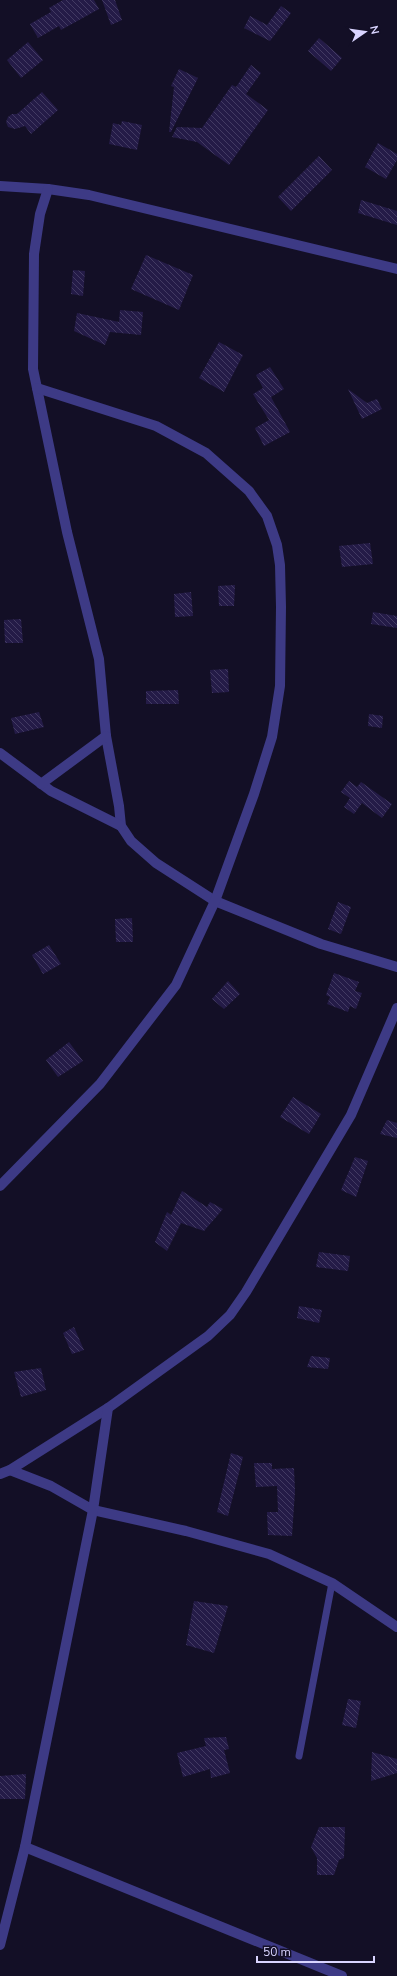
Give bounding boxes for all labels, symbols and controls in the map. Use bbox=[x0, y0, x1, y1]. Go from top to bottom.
north arrow bbox=[345, 12, 385, 52]
text: N bbox=[366, 24, 382, 36]
scale bar bbox=[257, 1938, 374, 1964]
text: 50 m bbox=[263, 1944, 291, 1960]

